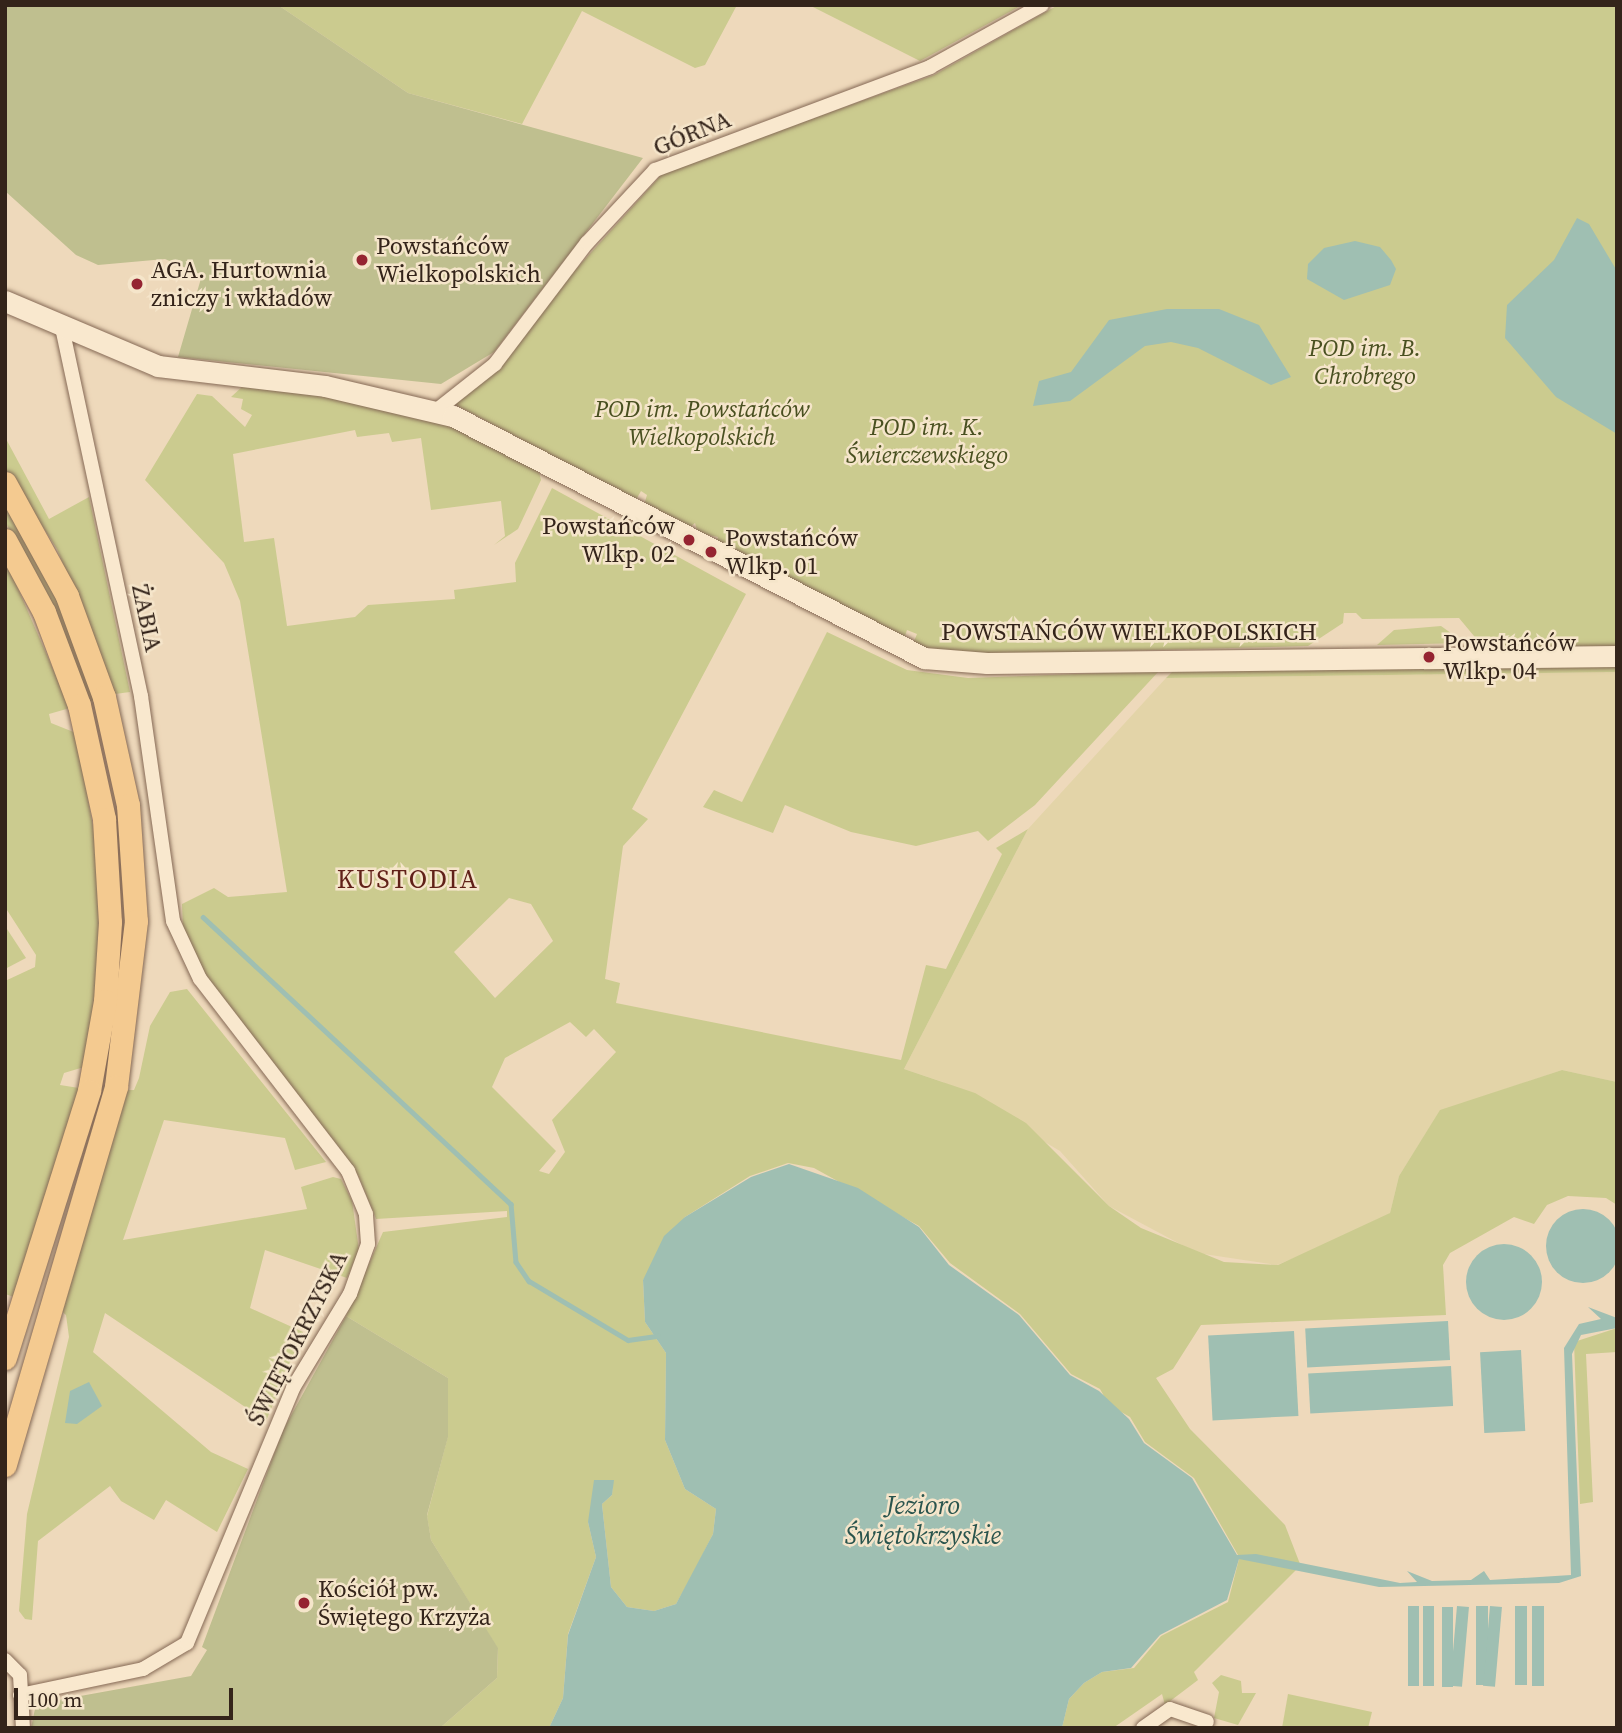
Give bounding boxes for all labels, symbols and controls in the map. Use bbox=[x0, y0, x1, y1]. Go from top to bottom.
street label: GÓRNA bbox=[649, 104, 735, 162]
place label: Powstańców Wielkopolskich bbox=[376, 232, 541, 288]
marker: Powstańców Wielkopolskich bbox=[354, 252, 370, 268]
place label: AGA. Hurtownia zniczy i wkładów bbox=[151, 256, 332, 312]
marker: AGA. Hurtownia zniczy i wkładów bbox=[129, 276, 145, 292]
park label: POD im. B. Chrobrego bbox=[1309, 334, 1421, 390]
park label: POD im. Powstańców Wielkopolskich bbox=[594, 395, 810, 451]
park label: POD im. K. Świerczewskiego bbox=[846, 413, 1008, 469]
place label: Powstańców Wlkp. 02 bbox=[542, 512, 675, 568]
place label: Powstańców Wlkp. 01 bbox=[725, 524, 858, 580]
marker: Powstańców Wlkp. 02 bbox=[681, 532, 697, 548]
marker: Powstańców Wlkp. 01 bbox=[703, 544, 719, 560]
street label: ŻABIA bbox=[126, 582, 168, 654]
street label: POWSTAŃCÓW WIELKOPOLSKICH bbox=[940, 618, 1318, 646]
place label: Powstańców Wlkp. 04 bbox=[1443, 629, 1576, 685]
marker: Powstańców Wlkp. 04 bbox=[1421, 649, 1437, 665]
district label: KUSTODIA bbox=[338, 864, 478, 896]
street label: ŚWIĘTOKRZYSKA bbox=[241, 1246, 353, 1430]
water label: Jezioro Świętokrzyskie bbox=[845, 1490, 1001, 1552]
place label: Kościół pw. Świętego Krzyża bbox=[318, 1575, 491, 1631]
marker: Kościół pw. Świętego Krzyża bbox=[296, 1595, 312, 1611]
scale bar bbox=[18, 1674, 236, 1718]
text: 100 m bbox=[27, 1685, 82, 1714]

